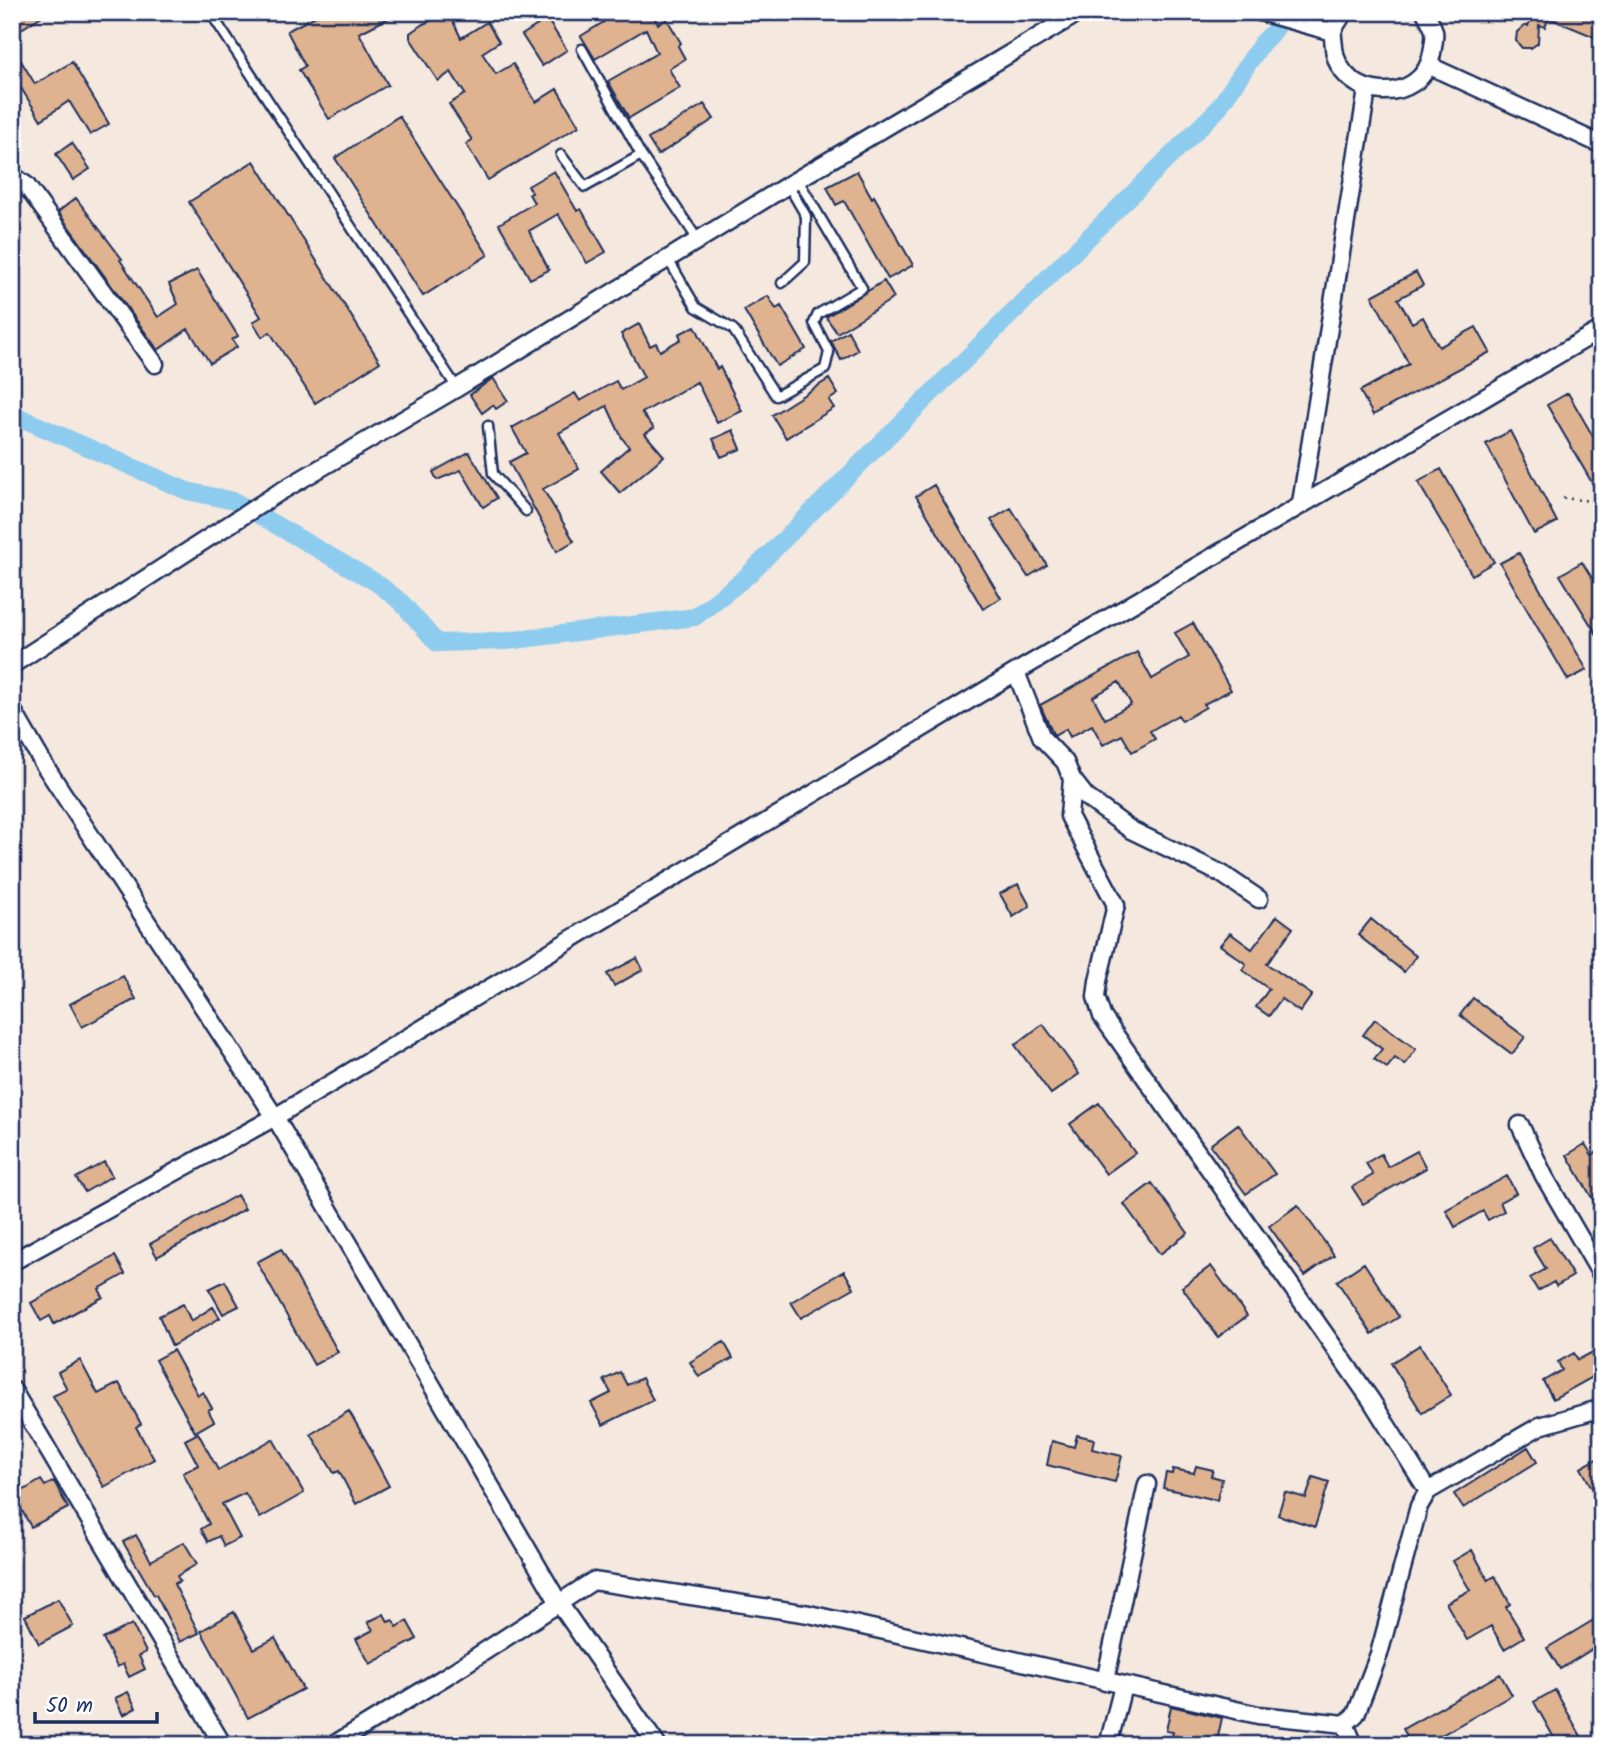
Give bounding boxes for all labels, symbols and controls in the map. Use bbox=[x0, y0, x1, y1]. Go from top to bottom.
scale bar bbox=[35, 1680, 158, 1724]
text: 50 m bbox=[46, 1690, 93, 1723]

